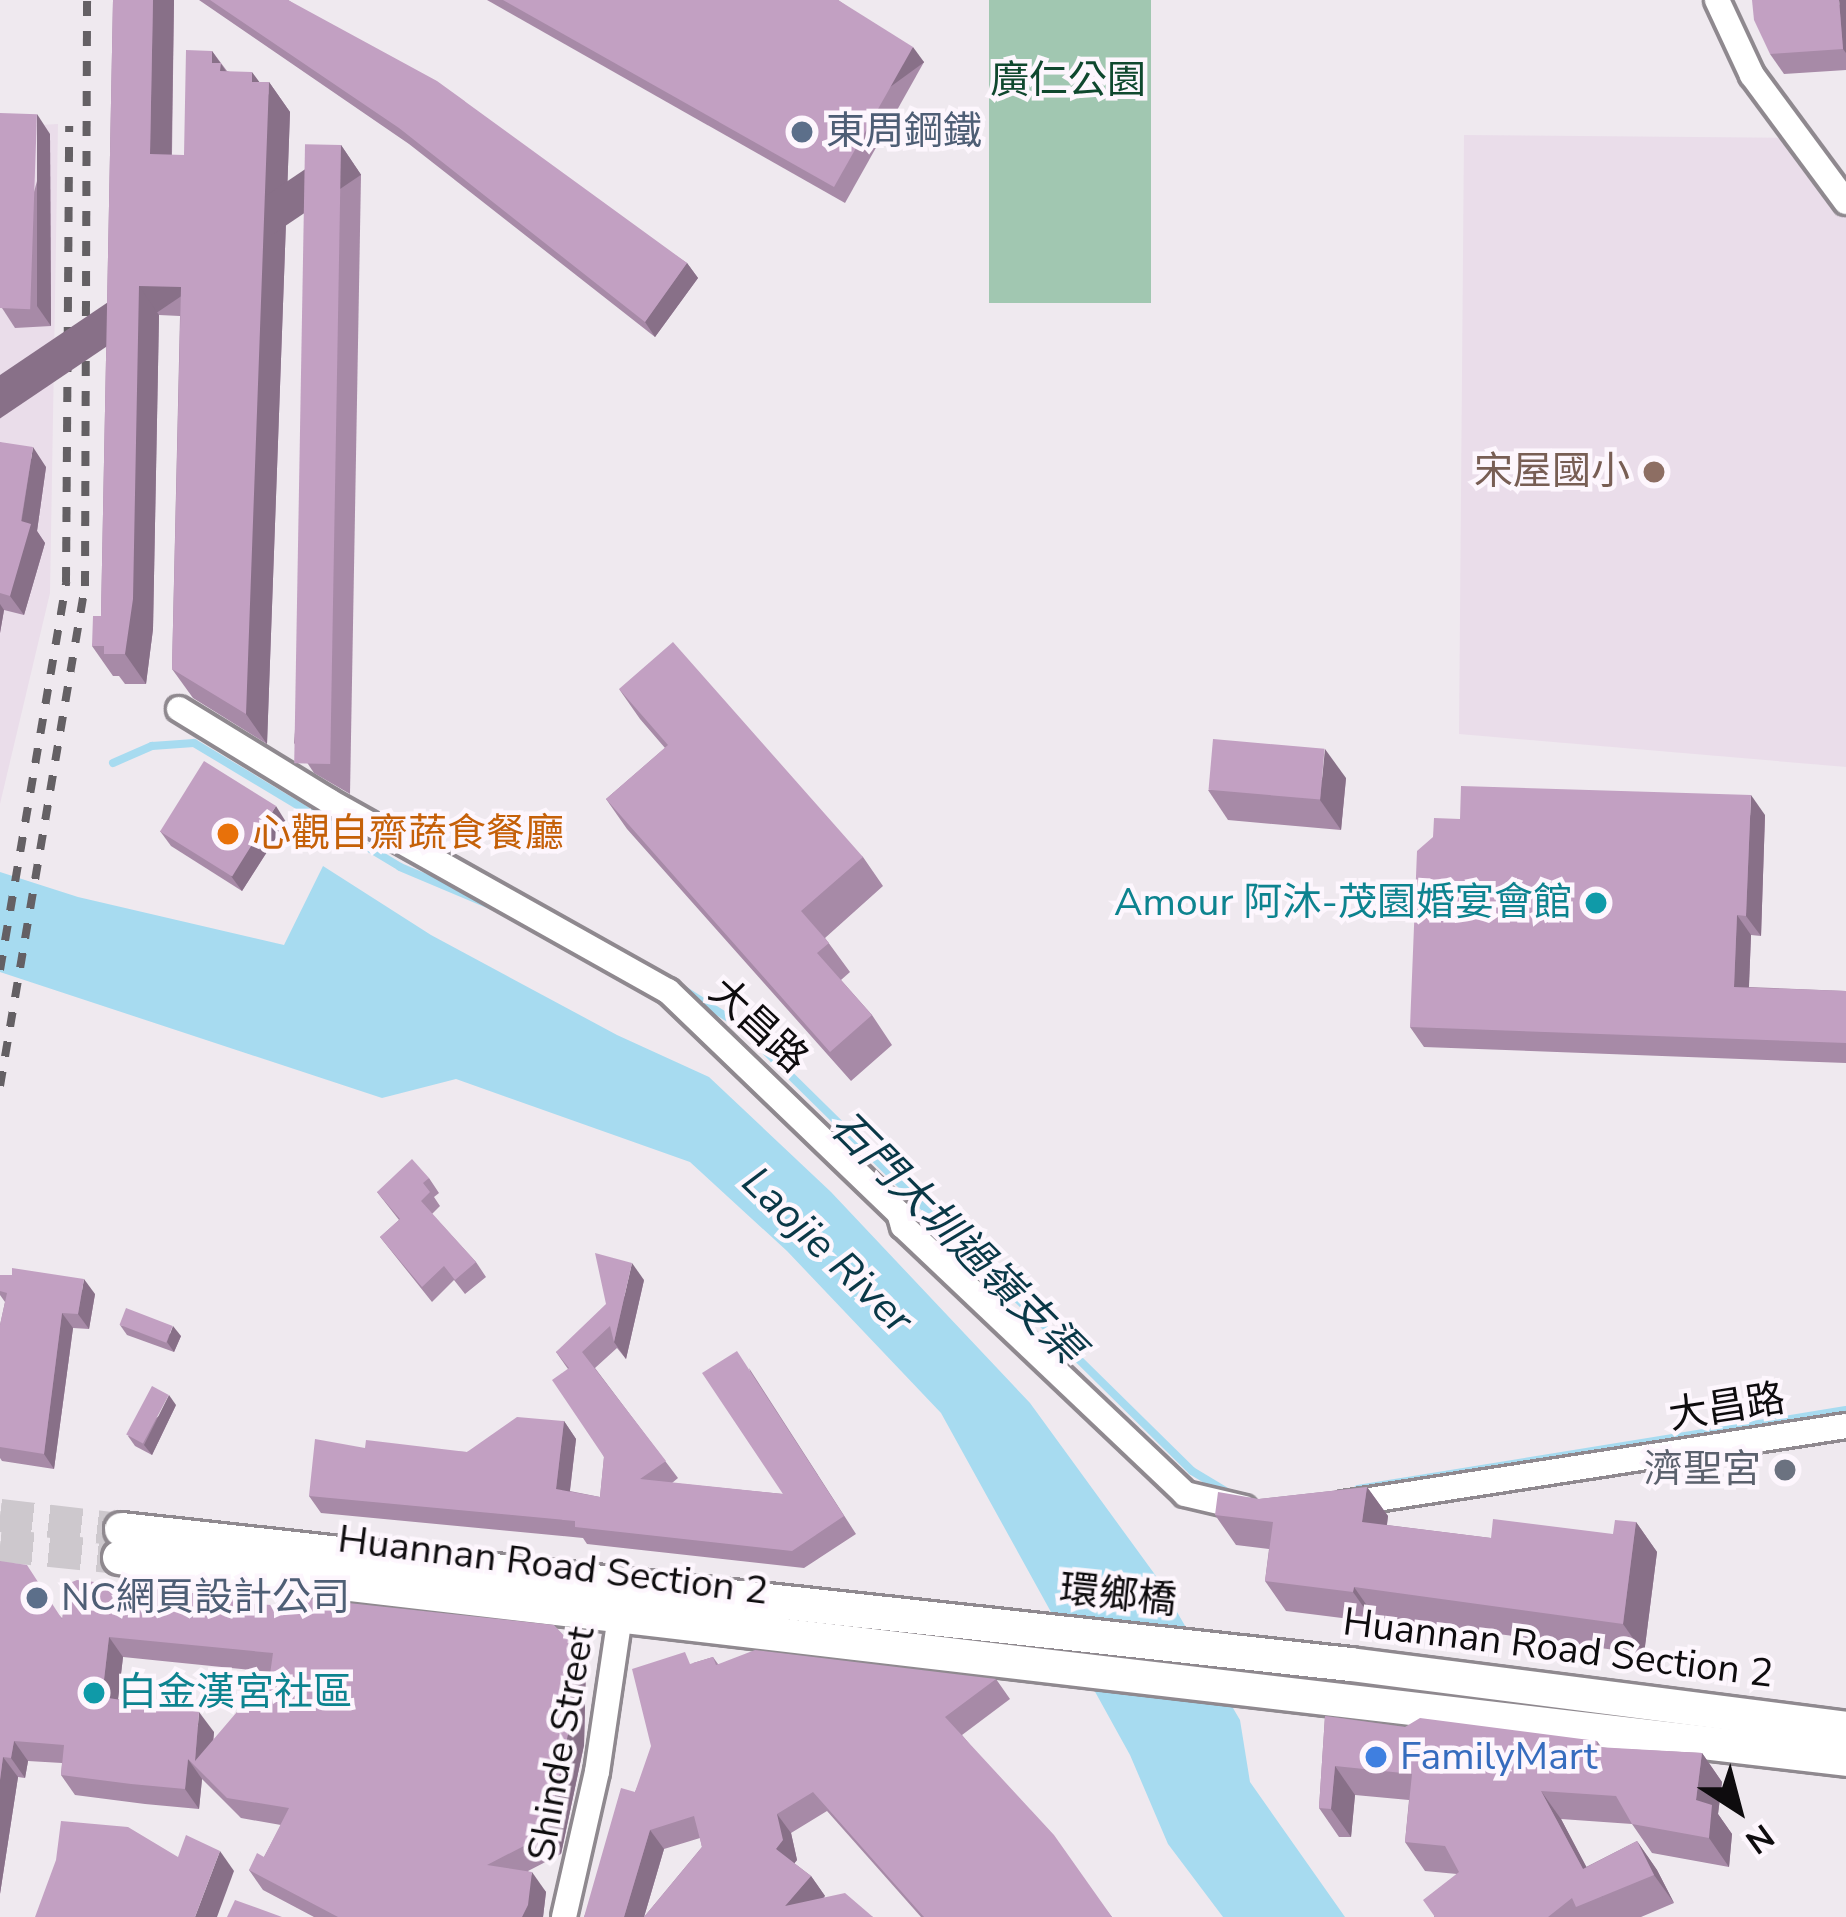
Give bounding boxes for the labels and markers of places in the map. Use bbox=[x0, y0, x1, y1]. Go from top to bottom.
place label: 東周鋼鐵 bbox=[826, 109, 982, 155]
marker: 東周鋼鐵 bbox=[789, 119, 815, 145]
place label: 宋屋國小 bbox=[1474, 449, 1630, 495]
marker: 宋屋國小 bbox=[1641, 459, 1667, 485]
place label: 心觀自齋蔬食餐廳 bbox=[252, 811, 564, 857]
marker: 心觀自齋蔬食餐廳 bbox=[215, 821, 241, 847]
place label: Amour 阿沐-茂園婚宴會館 bbox=[1114, 880, 1572, 926]
marker: Amour 阿沐-茂園婚宴會館 bbox=[1583, 890, 1609, 916]
place label: 濟聖宮 bbox=[1644, 1447, 1761, 1493]
marker: 濟聖宮 bbox=[1772, 1457, 1798, 1483]
place label: NC網頁設計公司 bbox=[61, 1575, 350, 1621]
marker: NC網頁設計公司 bbox=[24, 1585, 50, 1611]
place label: 白金漢宮社區 bbox=[118, 1670, 352, 1716]
marker: 白金漢宮社區 bbox=[81, 1680, 107, 1706]
place label: FamilyMart bbox=[1400, 1734, 1597, 1780]
marker: FamilyMart bbox=[1363, 1744, 1389, 1770]

